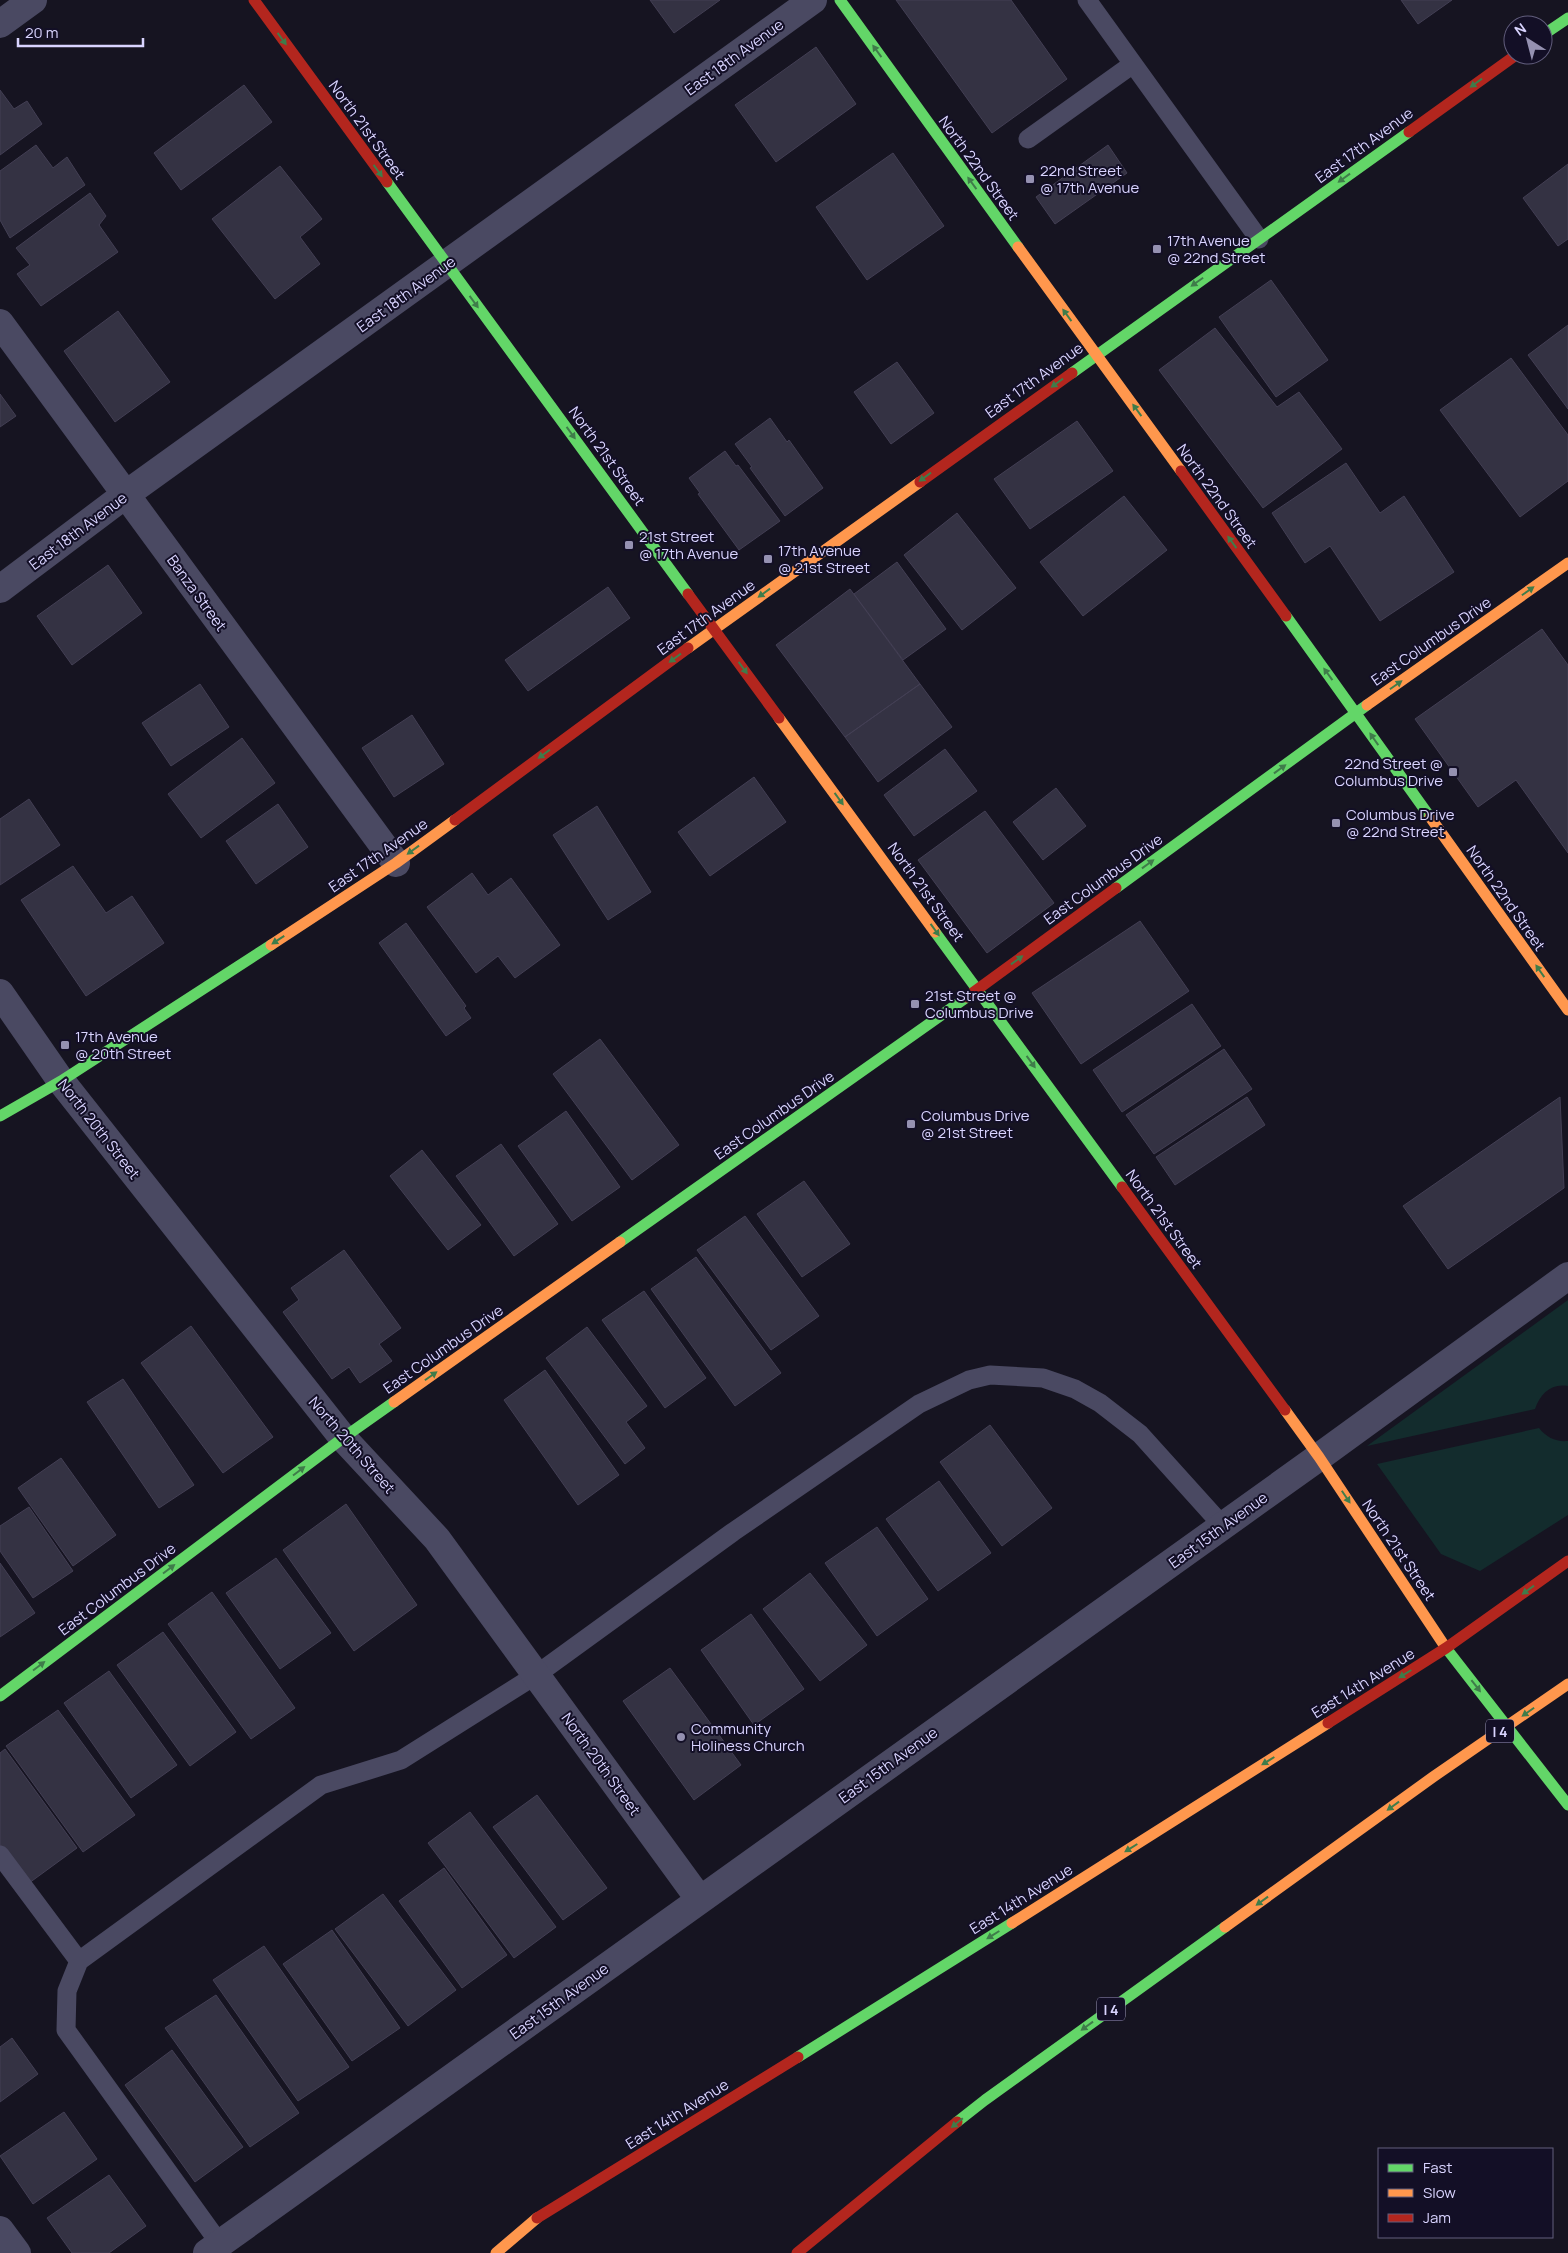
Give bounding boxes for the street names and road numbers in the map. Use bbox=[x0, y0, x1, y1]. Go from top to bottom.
street label: East 18th Avenue bbox=[680, 14, 788, 100]
street label: North 21st Street bbox=[324, 76, 410, 184]
street label: East 17th Avenue bbox=[1311, 102, 1417, 188]
street label: North 22nd Street bbox=[934, 112, 1024, 224]
street label: East 18th Avenue bbox=[352, 251, 460, 337]
street label: East 17th Avenue bbox=[981, 337, 1087, 423]
street label: North 21st Street bbox=[564, 402, 650, 510]
street label: North 22nd Street bbox=[1172, 440, 1262, 552]
street label: East 18th Avenue bbox=[25, 487, 131, 575]
street label: Banza Street bbox=[162, 551, 232, 635]
street label: East 17th Avenue bbox=[653, 574, 759, 660]
street label: East Columbus Drive bbox=[1367, 591, 1495, 690]
street label: East 17th Avenue bbox=[324, 813, 432, 897]
street label: East Columbus Drive bbox=[1039, 829, 1167, 929]
street label: North 21st Street bbox=[883, 838, 969, 946]
street label: North 22nd Street bbox=[1462, 841, 1550, 955]
street label: East Columbus Drive bbox=[710, 1065, 838, 1164]
street label: North 20th Street bbox=[53, 1074, 145, 1184]
street label: North 21st Street bbox=[1121, 1165, 1207, 1273]
street label: East Columbus Drive bbox=[379, 1299, 507, 1398]
street label: North 20th Street bbox=[304, 1392, 400, 1498]
street label: East 15th Avenue bbox=[1164, 1487, 1272, 1573]
street label: North 21st Street bbox=[1357, 1495, 1441, 1605]
street label: East Columbus Drive bbox=[54, 1538, 180, 1640]
street label: East 14th Avenue bbox=[1308, 1643, 1419, 1723]
street label: North 20th Street bbox=[557, 1708, 645, 1820]
road number: I 4 bbox=[1486, 1720, 1514, 1742]
street label: East 15th Avenue bbox=[834, 1722, 942, 1808]
street label: East 14th Avenue bbox=[966, 1859, 1077, 1939]
street label: East 15th Avenue bbox=[505, 1958, 613, 2044]
road number: I 4 bbox=[1097, 1998, 1125, 2020]
street label: East 14th Avenue bbox=[622, 2074, 733, 2154]

